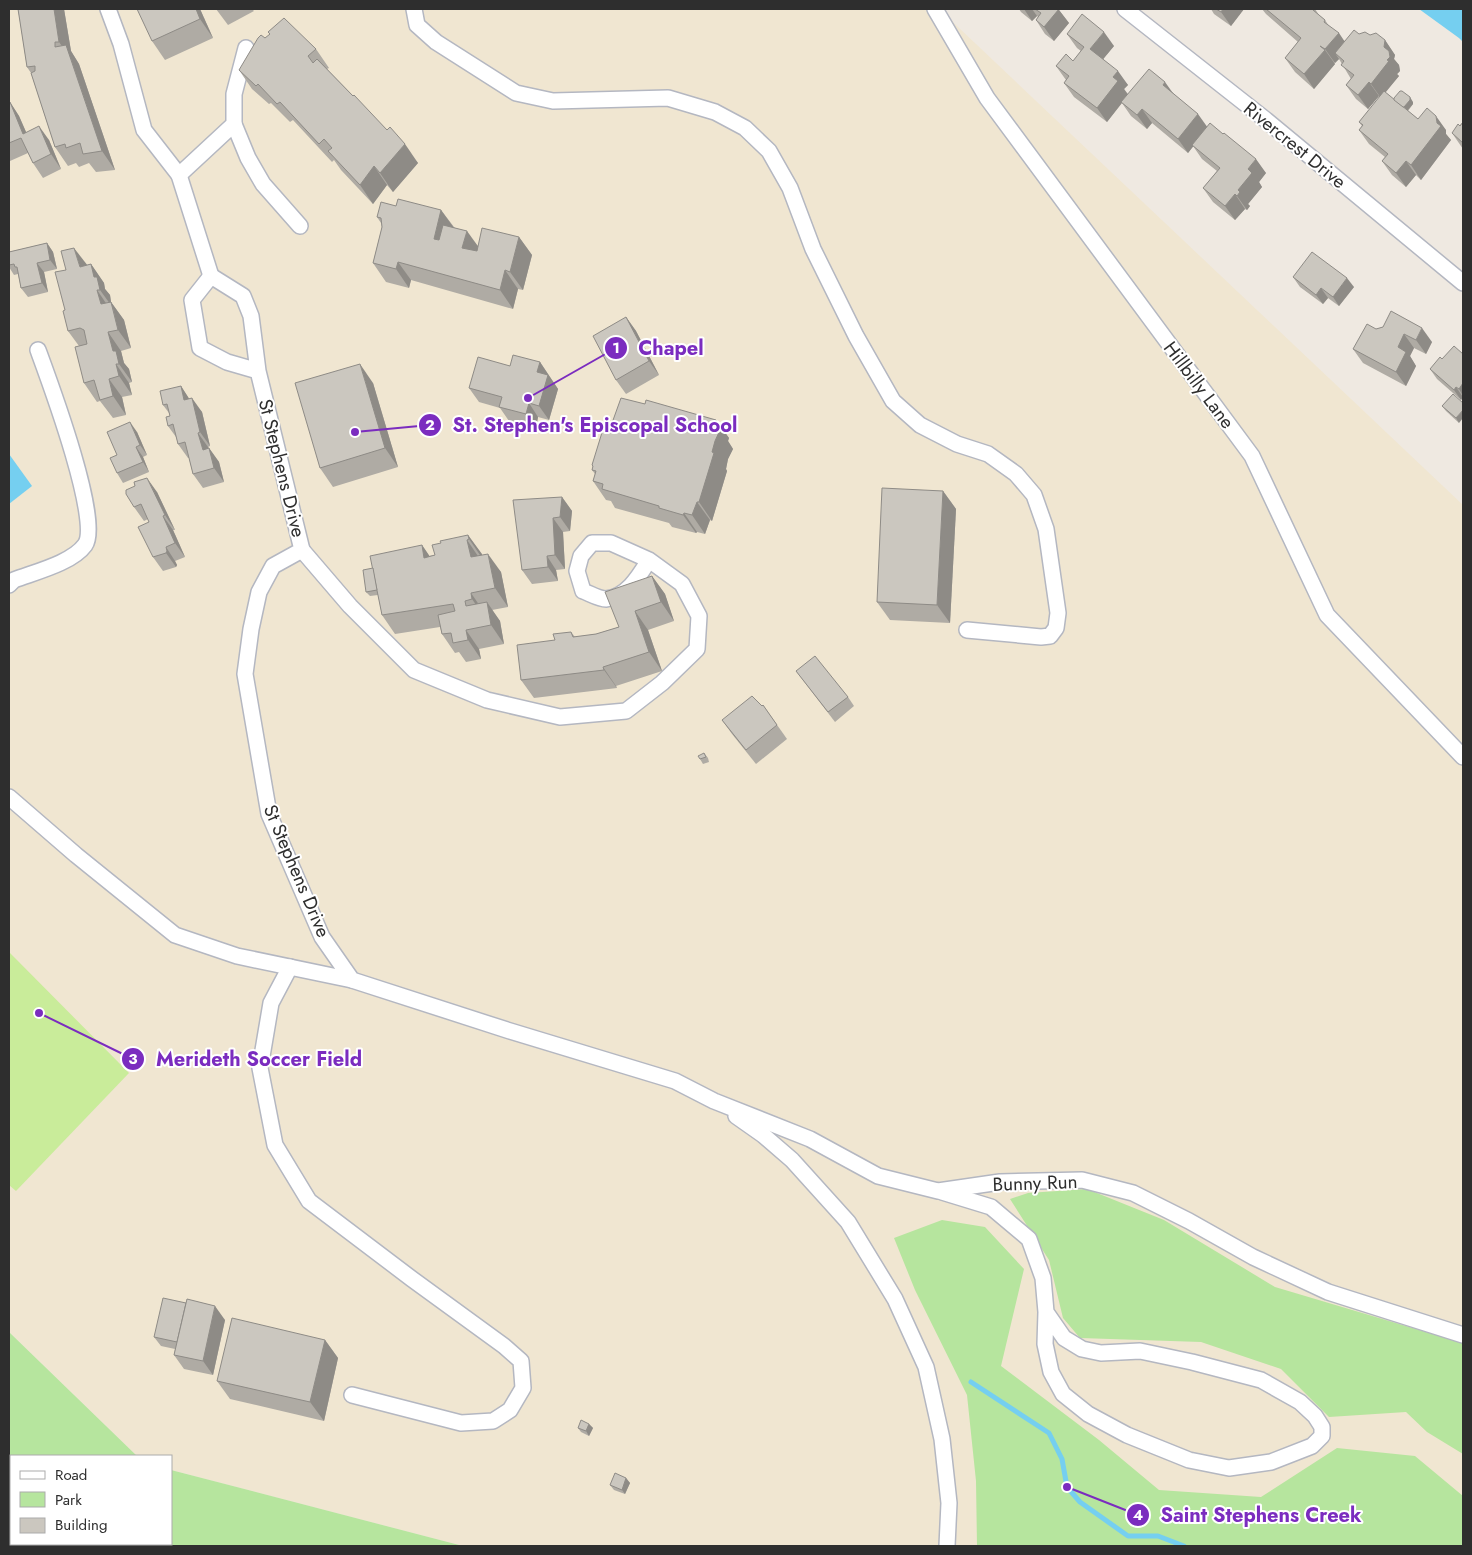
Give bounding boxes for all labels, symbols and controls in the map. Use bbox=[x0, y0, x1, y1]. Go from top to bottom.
street label: Rivercrest Drive bbox=[1238, 95, 1352, 195]
callout: Chapel bbox=[603, 330, 714, 365]
text: Chapel bbox=[638, 334, 704, 363]
street label: Hillbilly Lane bbox=[1157, 336, 1241, 435]
text: 1 bbox=[612, 337, 620, 359]
street label: St Stephens Drive bbox=[252, 396, 312, 540]
callout: St. Stephen's Episcopal School bbox=[417, 407, 747, 442]
text: St. Stephen's Episcopal School bbox=[453, 411, 737, 440]
text: 2 bbox=[425, 414, 435, 436]
street label: St Stephens Drive bbox=[257, 801, 337, 942]
callout: Merideth Soccer Field bbox=[121, 1041, 372, 1076]
text: Merideth Soccer Field bbox=[156, 1045, 362, 1074]
text: 3 bbox=[128, 1048, 138, 1070]
street label: Bunny Run bbox=[992, 1168, 1078, 1198]
legend bbox=[10, 1455, 172, 1545]
text: Road bbox=[55, 1464, 87, 1486]
text: Park bbox=[55, 1489, 82, 1511]
callout: Saint Stephens Creek bbox=[1125, 1497, 1372, 1532]
text: Saint Stephens Creek bbox=[1160, 1501, 1362, 1530]
text: 4 bbox=[1133, 1504, 1143, 1526]
text: Building bbox=[55, 1514, 107, 1536]

